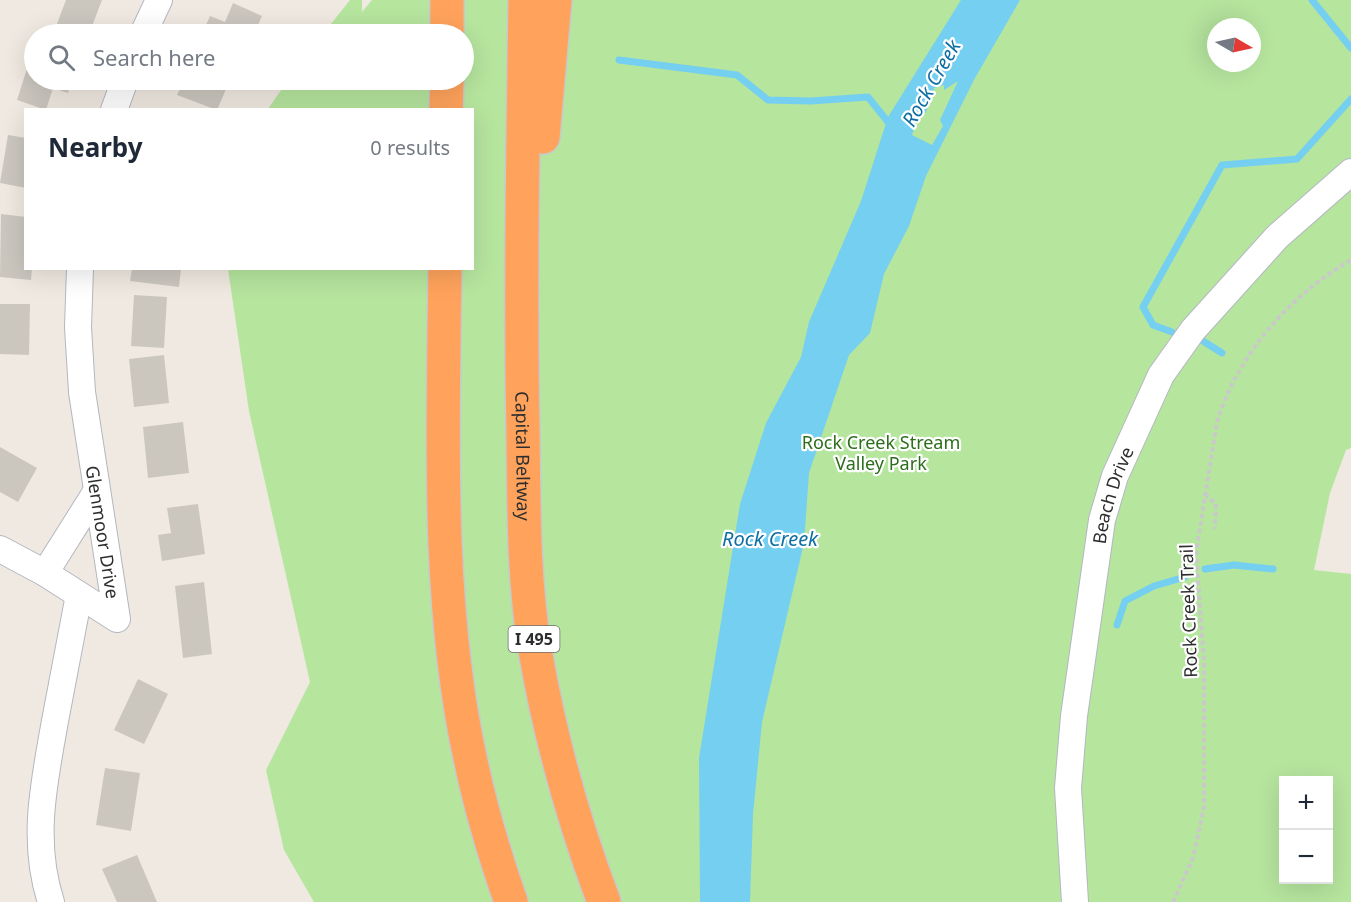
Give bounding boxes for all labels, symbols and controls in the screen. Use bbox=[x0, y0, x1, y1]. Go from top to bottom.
north arrow bbox=[1207, 18, 1261, 72]
search box bbox=[24, 24, 474, 90]
water label: Rock Creek bbox=[895, 34, 967, 131]
icon: search bbox=[45, 41, 78, 74]
text: Search here bbox=[93, 42, 215, 72]
text: Nearby bbox=[48, 129, 143, 165]
text: 0 results bbox=[370, 134, 450, 161]
street label: Capital Beltway bbox=[510, 391, 536, 522]
park label: Rock Creek Stream Valley Park bbox=[802, 430, 960, 475]
street label: Beach Drive bbox=[1087, 443, 1139, 545]
street label: Glenmoor Drive bbox=[81, 464, 125, 600]
water label: Rock Creek bbox=[722, 525, 819, 552]
street label: Rock Creek Trail bbox=[1174, 544, 1202, 678]
road number: I 495 bbox=[508, 626, 560, 652]
map controls bbox=[1279, 776, 1333, 884]
button: + bbox=[1279, 776, 1333, 830]
button: − bbox=[1279, 830, 1333, 884]

